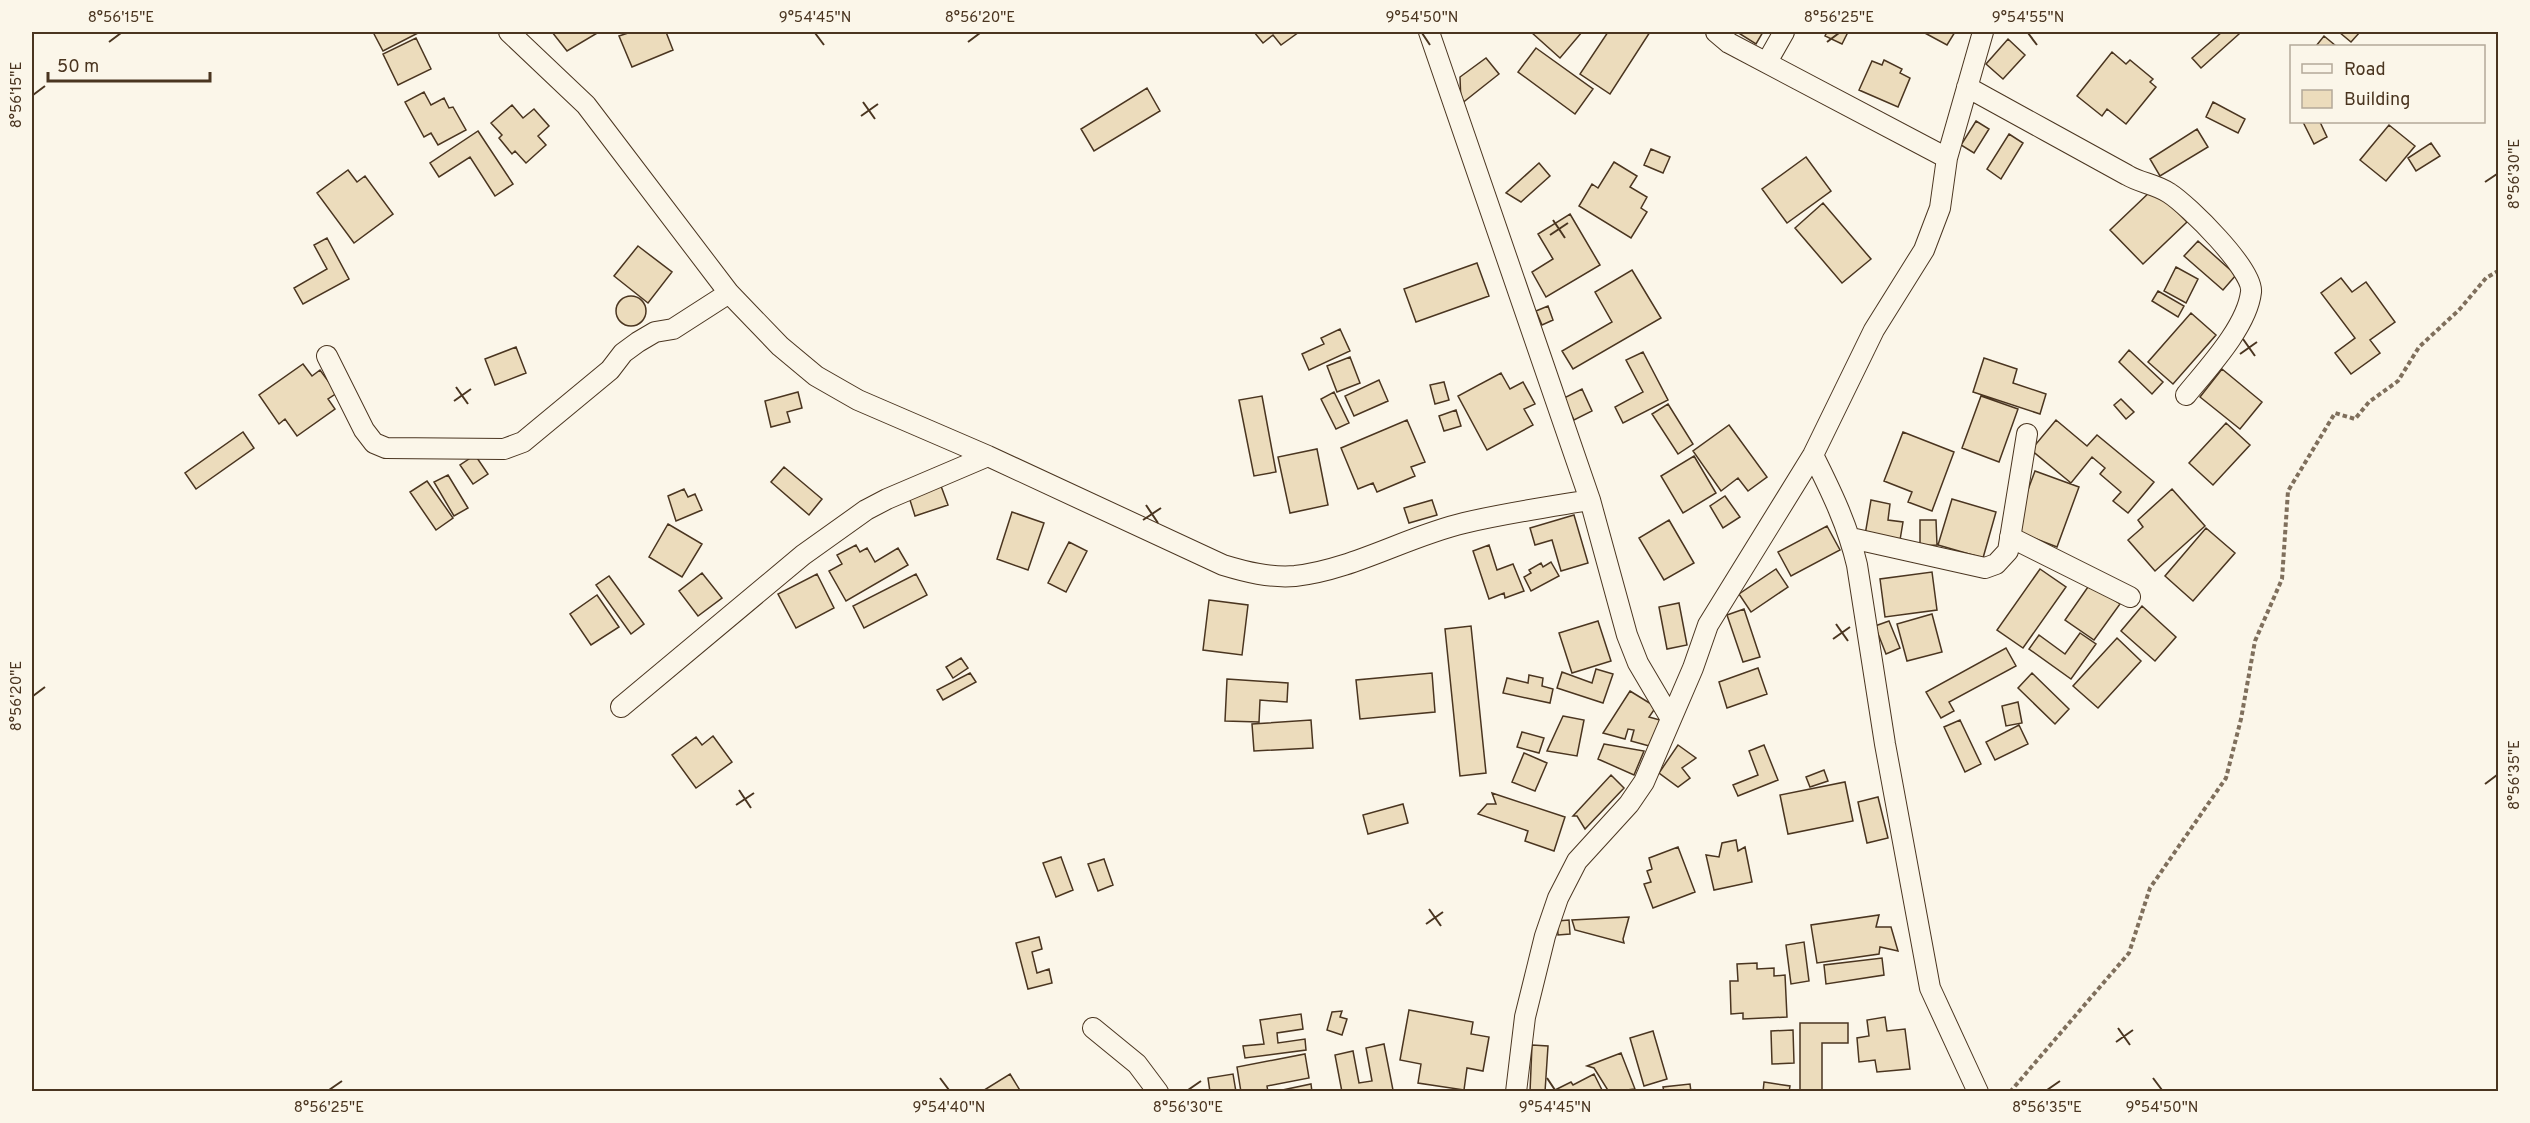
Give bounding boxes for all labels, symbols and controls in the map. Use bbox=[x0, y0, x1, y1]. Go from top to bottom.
text: 8°56'15"E bbox=[88, 9, 154, 28]
text: 9°54'45"N bbox=[779, 9, 851, 28]
text: 8°56'20"E bbox=[945, 9, 1015, 28]
text: 9°54'50"N bbox=[1386, 9, 1458, 28]
text: 8°56'25"E bbox=[1804, 9, 1874, 28]
text: 9°54'55"N bbox=[1992, 9, 2064, 28]
scale bar bbox=[48, 45, 210, 83]
legend bbox=[2290, 45, 2485, 123]
text: 50 m bbox=[57, 56, 99, 79]
text: Road bbox=[2344, 59, 2386, 82]
text: 8°56'15"E bbox=[8, 62, 27, 128]
text: Building bbox=[2344, 89, 2410, 112]
text: 8°56'30"E bbox=[2506, 139, 2525, 209]
text: 8°56'20"E bbox=[8, 661, 27, 731]
text: 8°56'35"E bbox=[2506, 740, 2525, 810]
text: 8°56'25"E bbox=[294, 1099, 364, 1118]
text: 9°54'40"N bbox=[913, 1099, 985, 1118]
text: 8°56'30"E bbox=[1153, 1099, 1223, 1118]
text: 9°54'45"N bbox=[1519, 1099, 1591, 1118]
text: 8°56'35"E bbox=[2012, 1099, 2082, 1118]
text: 9°54'50"N bbox=[2126, 1099, 2198, 1118]

